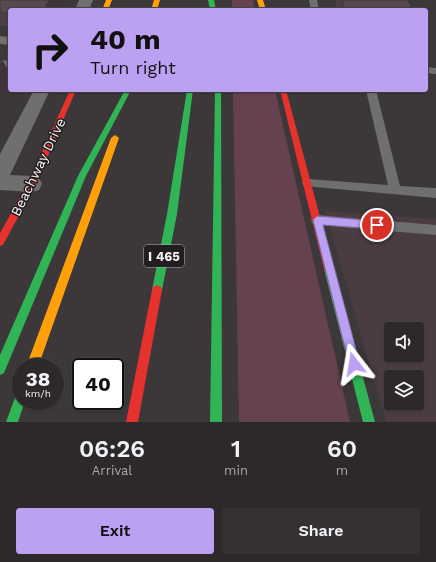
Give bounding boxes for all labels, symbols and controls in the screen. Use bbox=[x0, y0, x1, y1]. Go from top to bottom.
text: 40 m bbox=[90, 23, 160, 56]
icon: right bbox=[24, 24, 76, 76]
text: Turn right bbox=[90, 57, 176, 78]
street label: Beachway Drive bbox=[7, 115, 69, 219]
pin bbox=[360, 208, 394, 242]
icon: arrive bbox=[366, 214, 388, 236]
road number: I 465 bbox=[144, 245, 184, 267]
map controls bbox=[384, 322, 424, 410]
button: sound bbox=[384, 322, 424, 362]
position arrow bbox=[333, 343, 375, 385]
speed limit sign: 40 bbox=[72, 358, 124, 410]
text: 38 bbox=[26, 367, 50, 391]
button: layers bbox=[384, 370, 424, 410]
text: km/h bbox=[25, 388, 51, 399]
text: 06:26 bbox=[79, 435, 145, 463]
text: 1 bbox=[231, 435, 241, 463]
text: 60 bbox=[327, 435, 357, 463]
text: Arrival bbox=[92, 463, 132, 478]
text: min bbox=[224, 463, 248, 478]
text: m bbox=[336, 463, 348, 478]
button: Exit bbox=[16, 508, 214, 554]
button: Share bbox=[222, 508, 420, 554]

